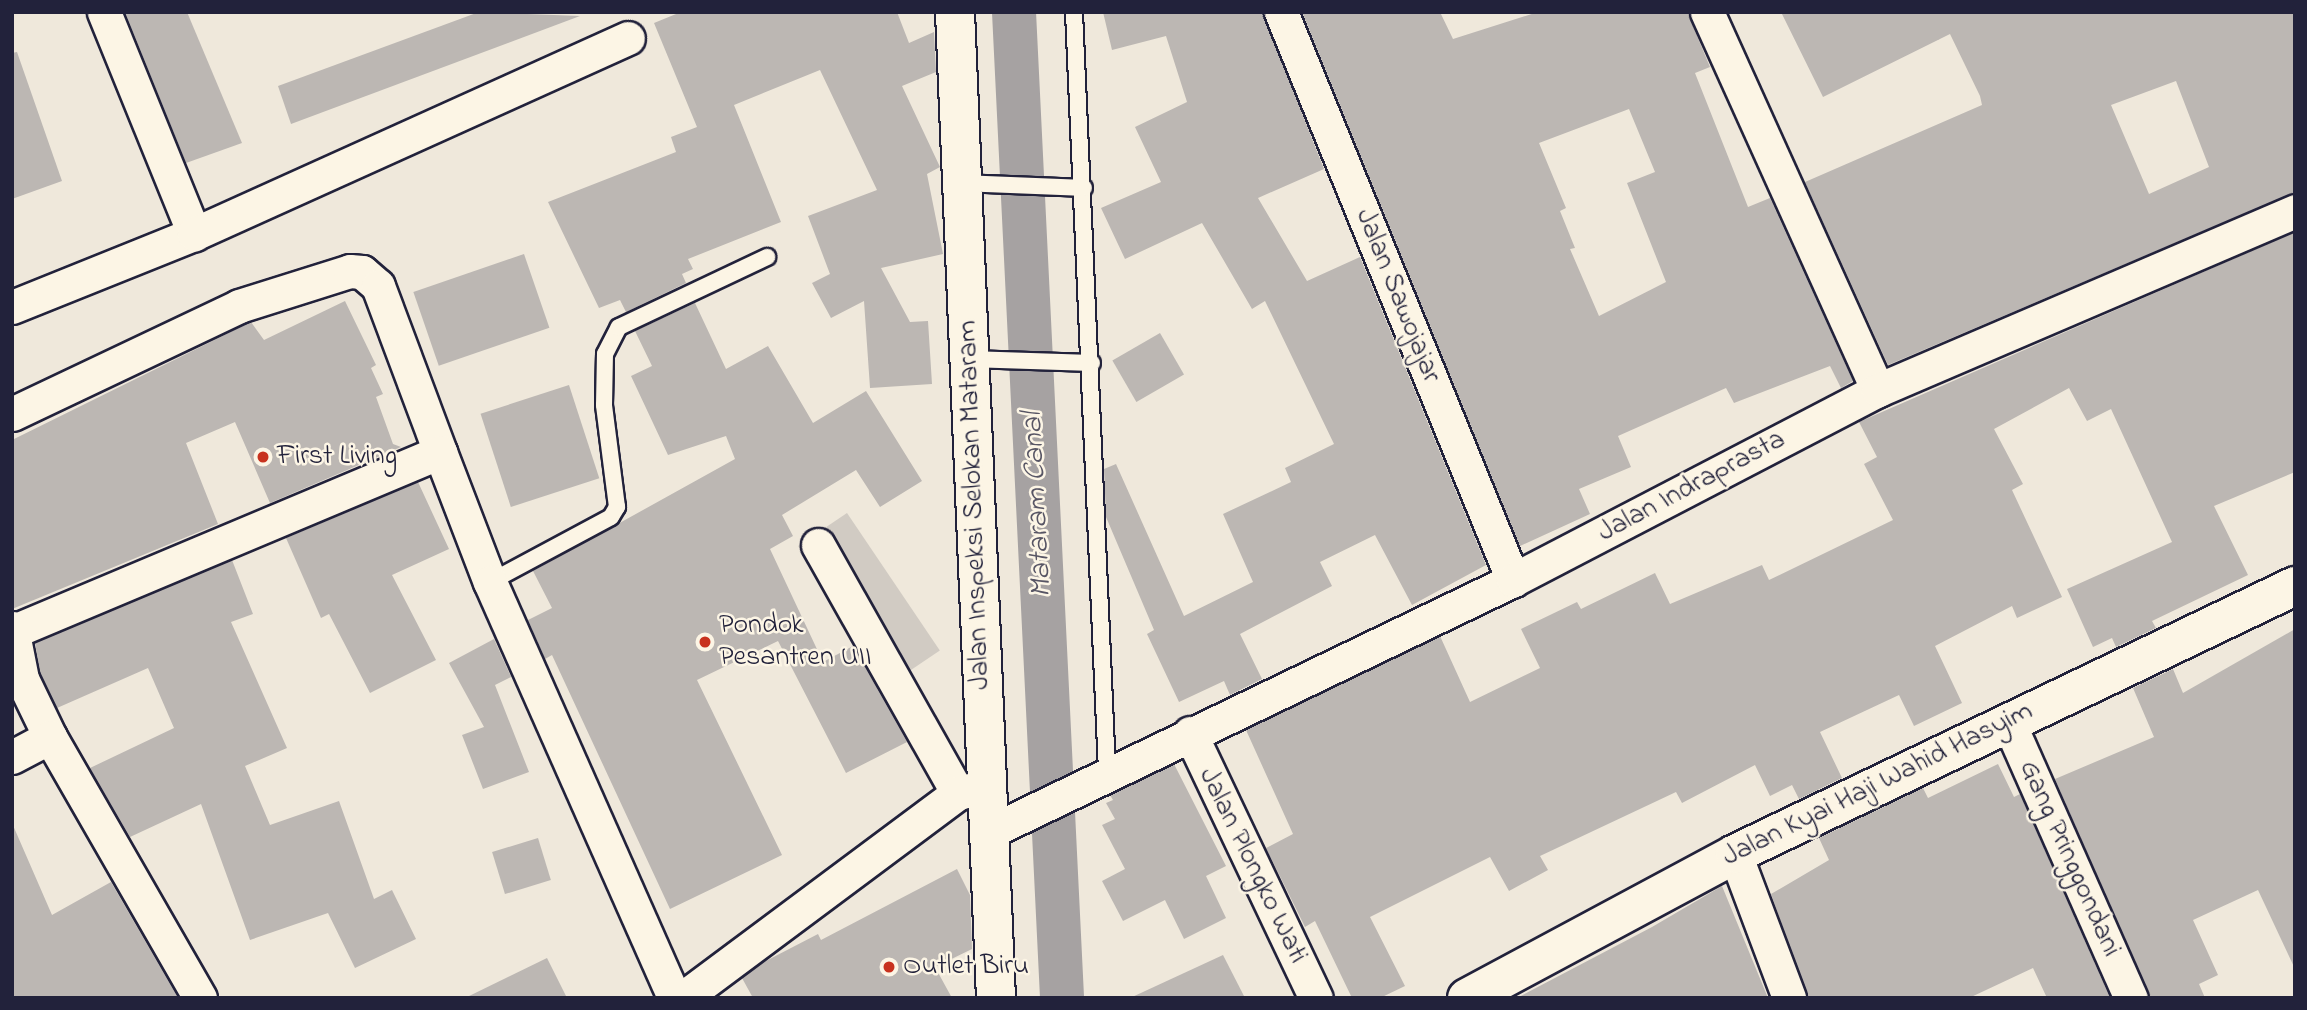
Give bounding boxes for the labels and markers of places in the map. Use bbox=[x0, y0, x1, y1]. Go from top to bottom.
place label: First Living bbox=[277, 440, 397, 474]
marker: First Living bbox=[255, 449, 271, 465]
place label: Pondok Pesantren UII bbox=[719, 609, 872, 675]
marker: Pondok Pesantren UII bbox=[697, 634, 713, 650]
place label: Outlet Biru bbox=[903, 950, 1029, 984]
marker: Outlet Biru bbox=[881, 959, 897, 975]

